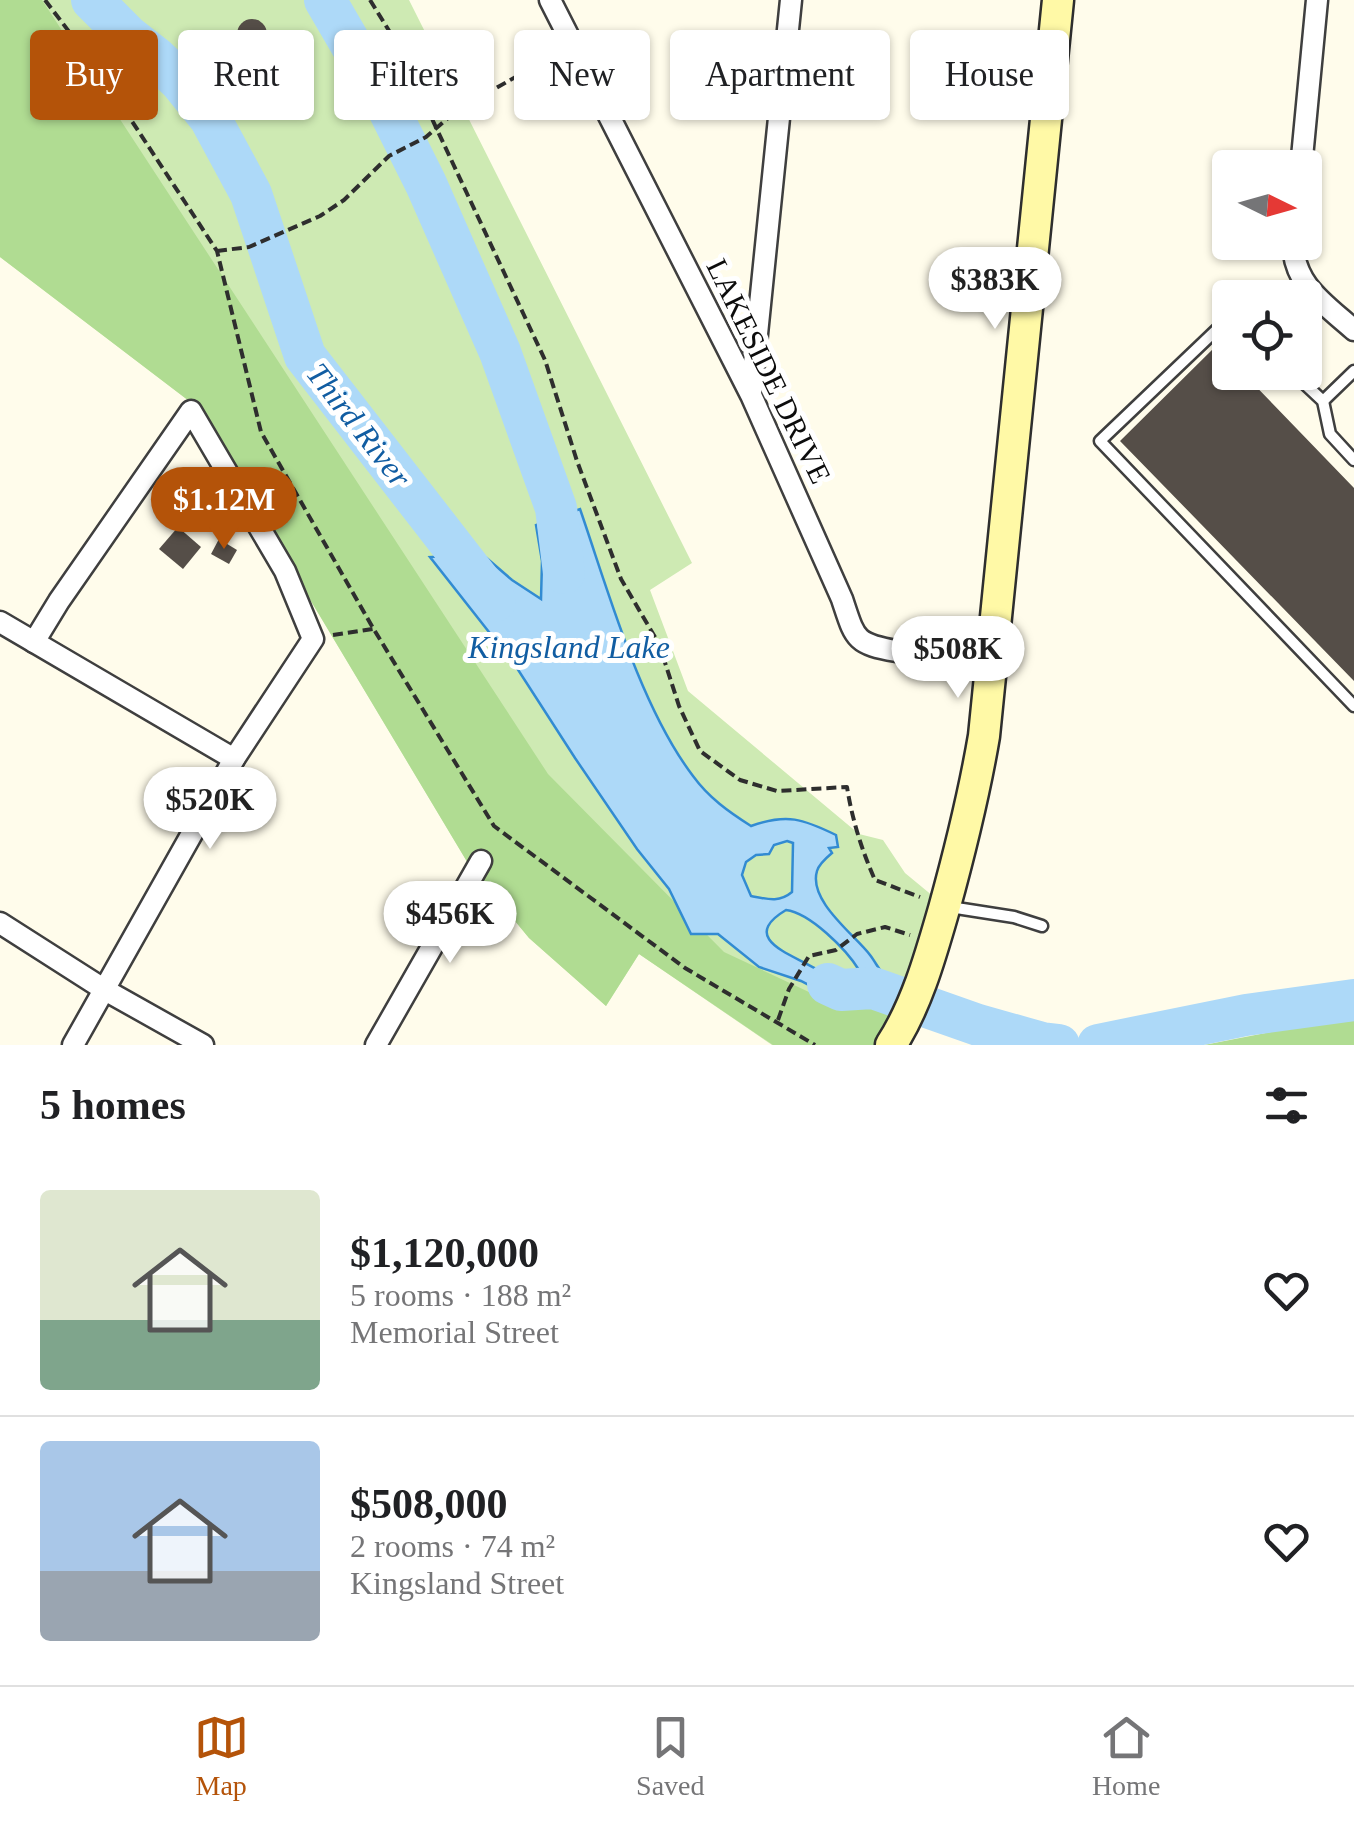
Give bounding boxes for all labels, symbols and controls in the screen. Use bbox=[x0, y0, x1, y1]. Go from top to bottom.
chip: Buy bbox=[30, 30, 158, 120]
chip: Rent bbox=[178, 30, 314, 120]
chip: Filters bbox=[334, 30, 494, 120]
chip: New bbox=[514, 30, 650, 120]
chip: Apartment bbox=[670, 30, 890, 120]
chip: House bbox=[910, 30, 1069, 120]
north arrow bbox=[1212, 150, 1322, 260]
map controls bbox=[1212, 150, 1322, 390]
pin: $383K bbox=[925, 247, 1065, 332]
street label: LAKESIDE DRIVE bbox=[700, 253, 838, 489]
text: $383K bbox=[951, 261, 1039, 297]
button: locate bbox=[1212, 280, 1322, 390]
water label: Third River bbox=[299, 356, 419, 495]
pin: $1.12M bbox=[143, 467, 305, 552]
text: $1.12M bbox=[173, 481, 275, 517]
pin: $508K bbox=[888, 616, 1028, 701]
water label: Kingsland Lake bbox=[467, 629, 670, 665]
text: $508K bbox=[914, 630, 1002, 666]
pin: $520K bbox=[140, 767, 280, 852]
text: $520K bbox=[166, 781, 254, 817]
pin: $456K bbox=[380, 881, 520, 966]
text: $456K bbox=[406, 895, 494, 931]
icon: filters bbox=[1259, 1078, 1314, 1133]
text: 5 homes bbox=[40, 1082, 186, 1128]
icon: home bbox=[120, 1230, 240, 1350]
text: $1,120,000 bbox=[350, 1230, 539, 1276]
icon: heart bbox=[1259, 1263, 1314, 1318]
text: 5 rooms · 188 m² bbox=[350, 1277, 571, 1313]
text: Memorial Street bbox=[350, 1314, 559, 1350]
icon: home bbox=[120, 1481, 240, 1601]
text: $508,000 bbox=[350, 1481, 508, 1527]
icon: heart bbox=[1259, 1514, 1314, 1569]
text: 2 rooms · 74 m² bbox=[350, 1528, 555, 1564]
text: Kingsland Street bbox=[350, 1565, 564, 1601]
tab: Map bbox=[194, 1710, 249, 1802]
tab: Saved bbox=[636, 1710, 705, 1802]
tab: Home bbox=[1092, 1710, 1160, 1802]

